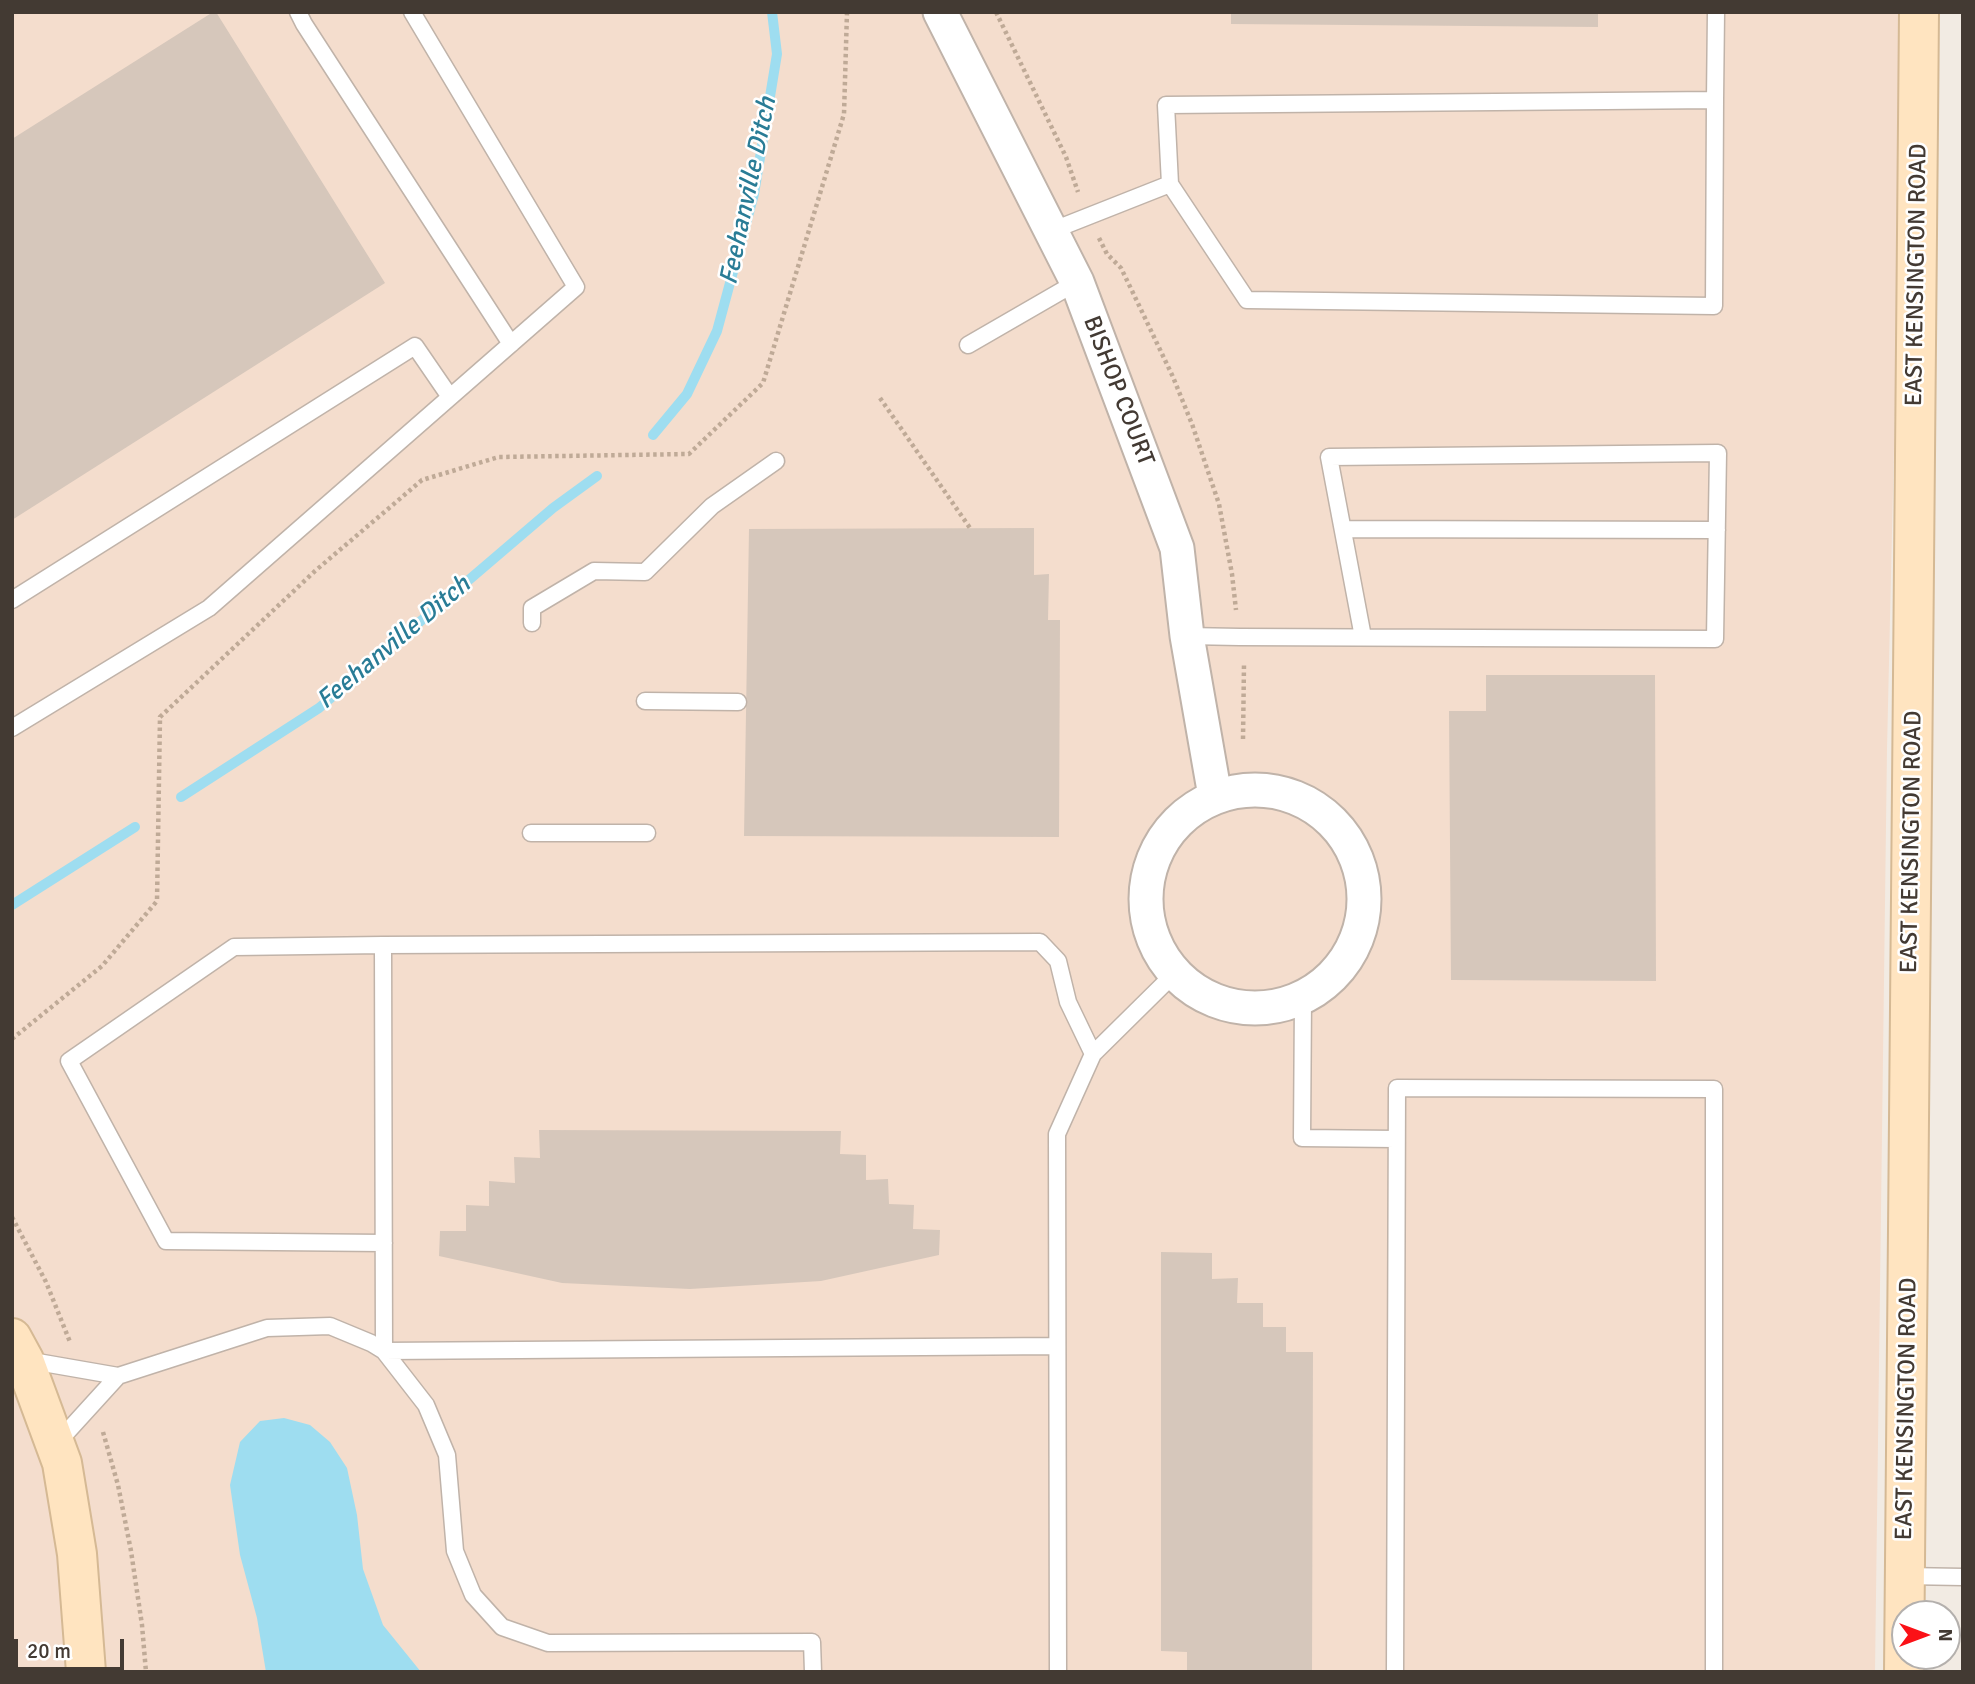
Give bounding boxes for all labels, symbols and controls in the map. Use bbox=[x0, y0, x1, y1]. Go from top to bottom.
water label: Feehanville Ditch bbox=[714, 94, 784, 288]
street label: EAST KENSINGTON ROAD bbox=[1900, 143, 1934, 407]
street label: BISHOP COURT bbox=[1076, 312, 1160, 470]
water label: Feehanville Ditch bbox=[311, 570, 477, 716]
street label: EAST KENSINGTON ROAD bbox=[1895, 710, 1929, 974]
street label: EAST KENSINGTON ROAD bbox=[1890, 1277, 1924, 1541]
north arrow bbox=[1891, 1600, 1961, 1670]
scale bar bbox=[18, 1624, 128, 1668]
text: N bbox=[1933, 1628, 1957, 1642]
text: 20 m bbox=[27, 1638, 71, 1664]

